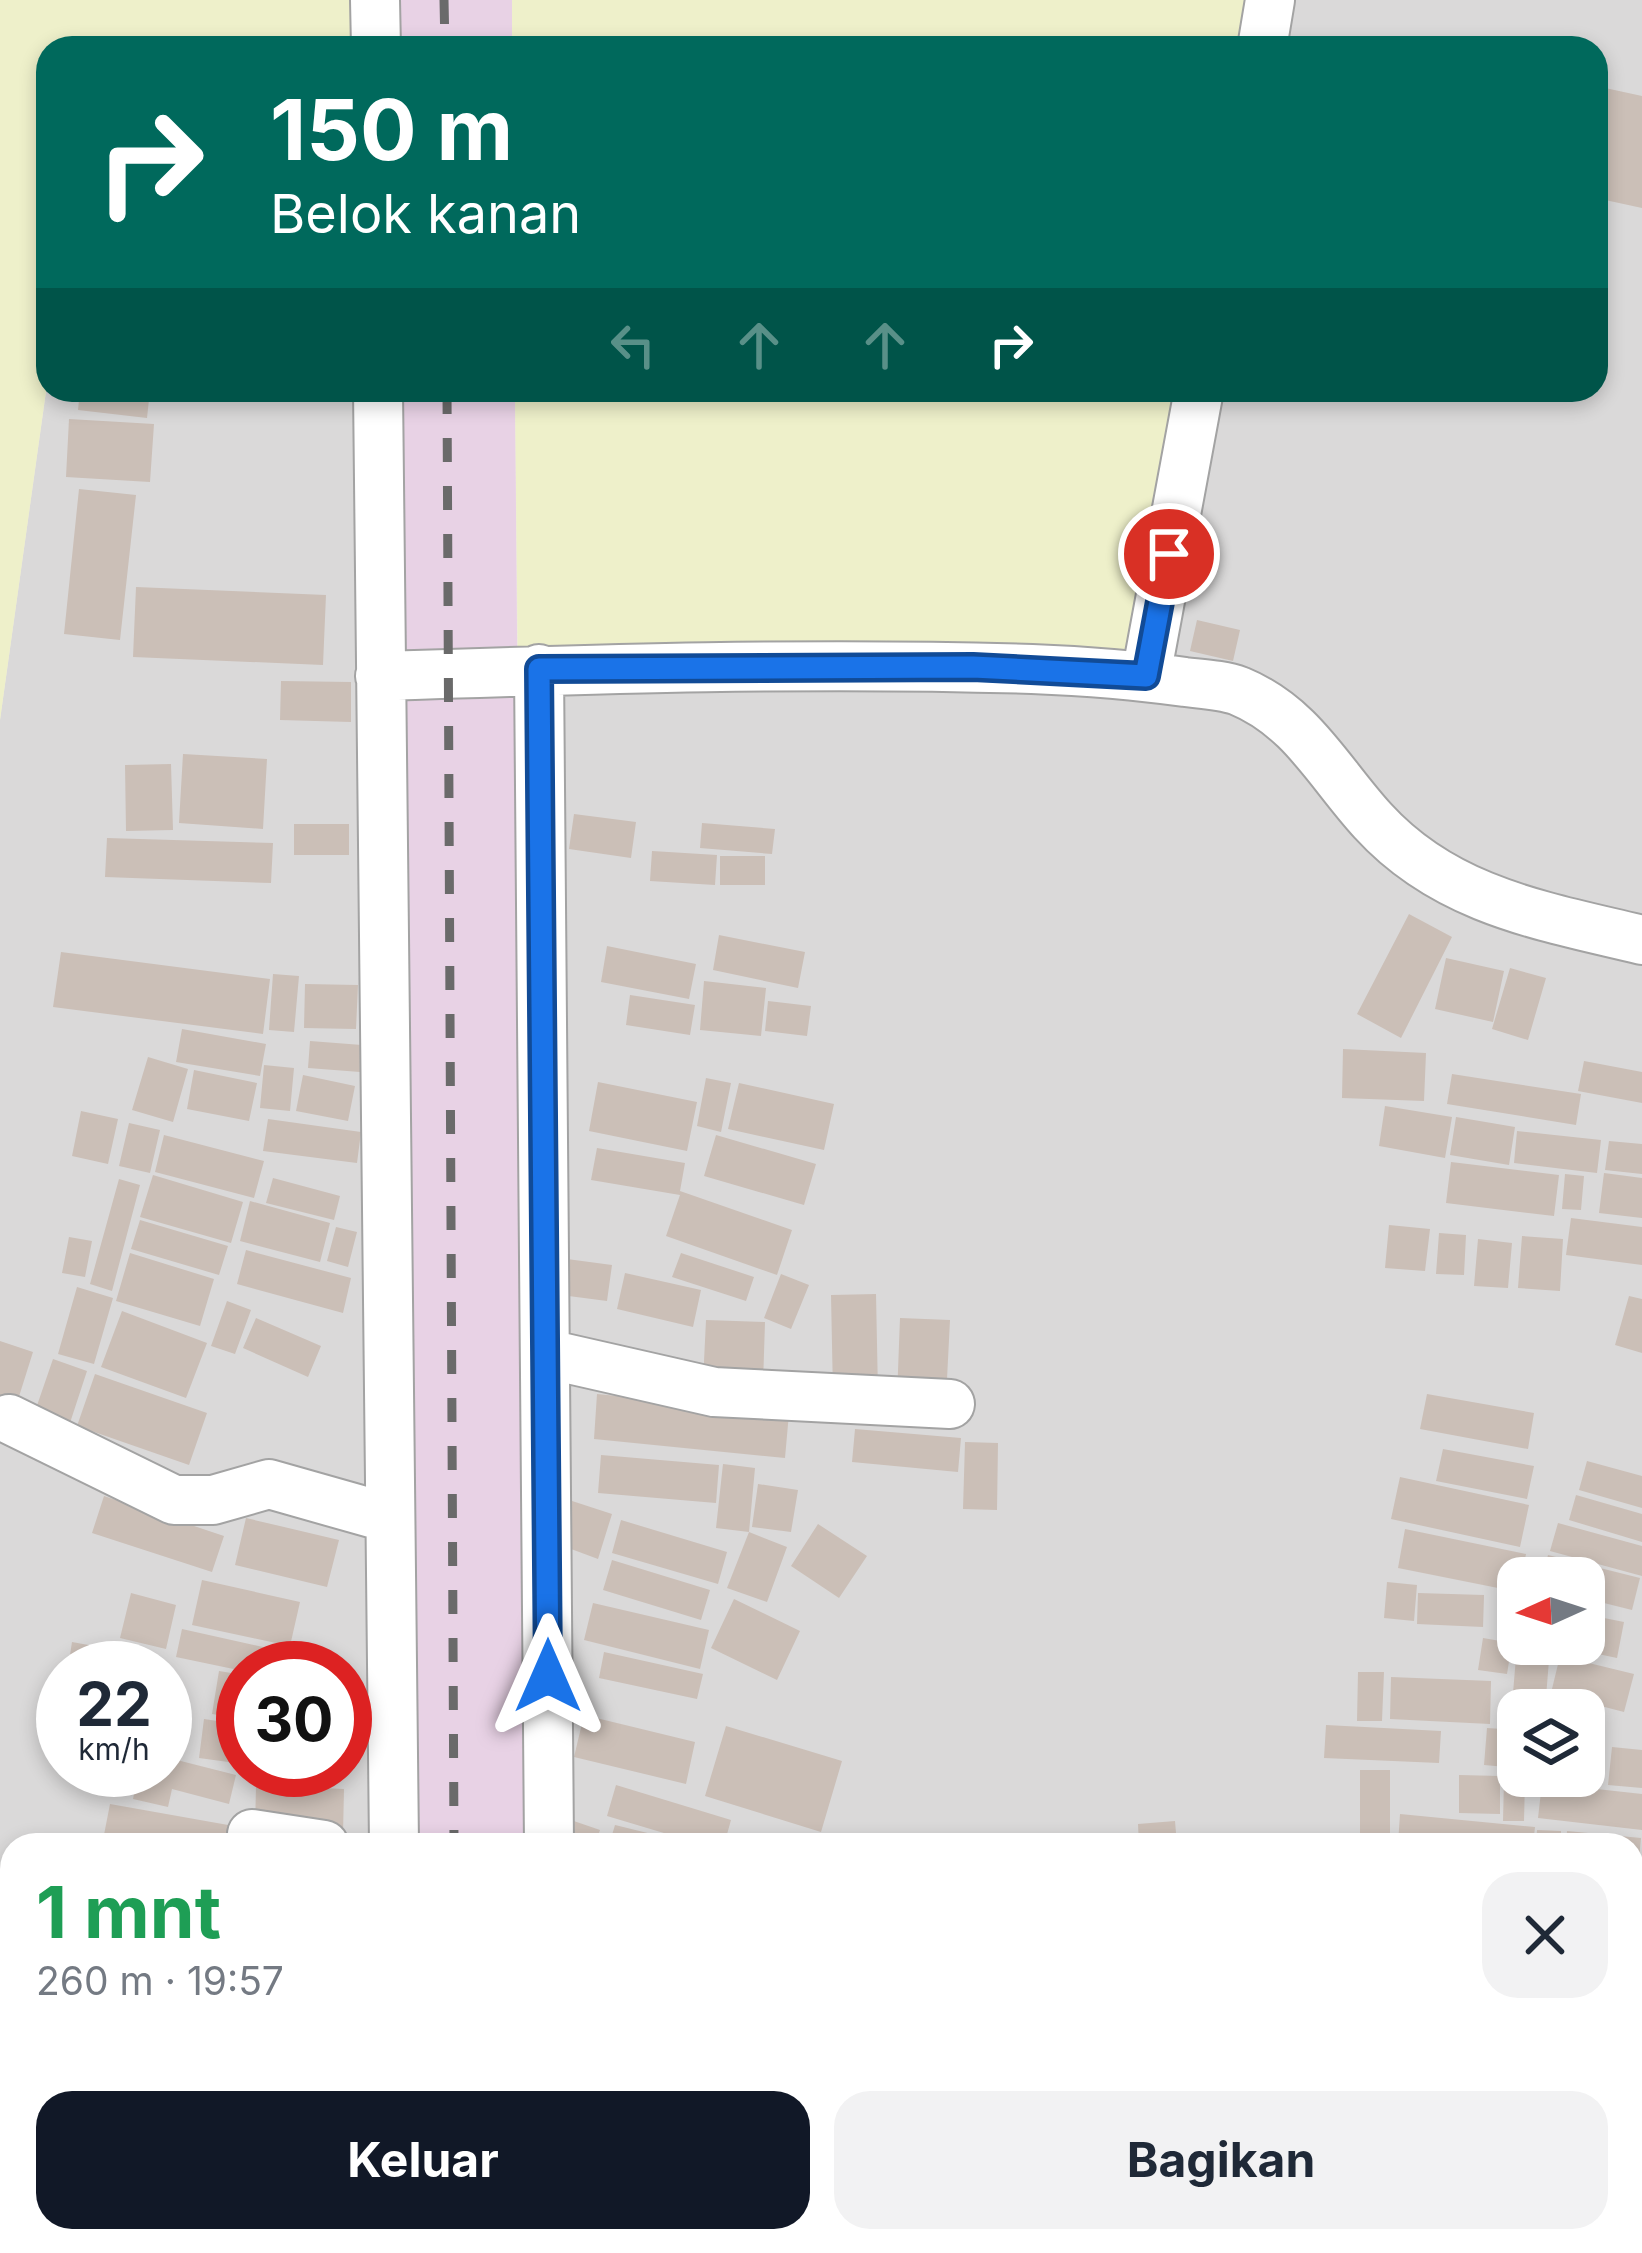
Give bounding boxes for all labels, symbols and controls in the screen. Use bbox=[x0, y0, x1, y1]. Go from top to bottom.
text: 150 m bbox=[270, 79, 513, 180]
icon: right bbox=[72, 84, 228, 240]
text: Belok kanan bbox=[270, 181, 581, 246]
icon: left bbox=[600, 312, 666, 378]
icon: ahead bbox=[726, 312, 792, 378]
icon: ahead bbox=[852, 312, 918, 378]
icon: right bbox=[978, 312, 1044, 378]
pin bbox=[1118, 503, 1220, 605]
icon: arrive bbox=[1136, 521, 1202, 587]
north arrow bbox=[1497, 1557, 1605, 1665]
map controls bbox=[1497, 1557, 1605, 1797]
position arrow bbox=[485, 1613, 611, 1739]
speed limit sign: 30 bbox=[216, 1641, 372, 1797]
text: 22 bbox=[76, 1668, 152, 1740]
button: layers bbox=[1497, 1689, 1605, 1797]
text: km/h bbox=[78, 1731, 150, 1767]
text: 1 mnt bbox=[36, 1868, 221, 1955]
button: close bbox=[1482, 1872, 1608, 1998]
text: 260 m · 19:57 bbox=[36, 1957, 284, 2004]
button: Keluar bbox=[36, 2091, 810, 2229]
button: Bagikan bbox=[834, 2091, 1608, 2229]

